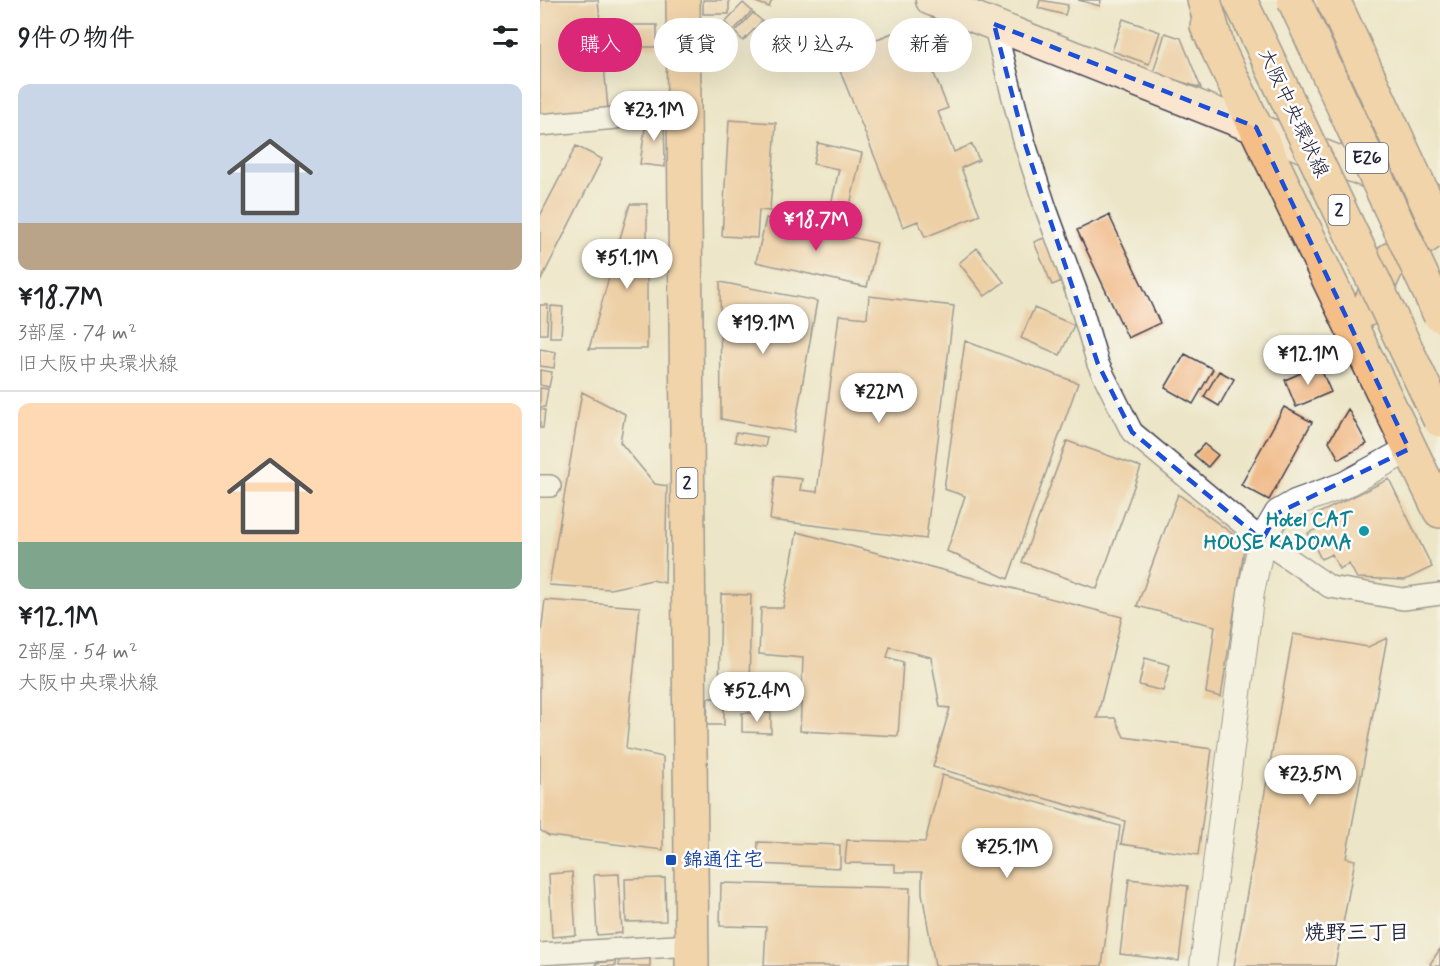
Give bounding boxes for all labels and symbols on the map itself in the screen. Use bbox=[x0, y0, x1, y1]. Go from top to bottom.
street label: 大阪中央環状線 bbox=[1251, 44, 1335, 182]
pin: ¥23.1M bbox=[605, 91, 703, 142]
road number: E26 bbox=[1346, 143, 1388, 173]
road number: 2 bbox=[1328, 195, 1350, 225]
pin: ¥18.7M bbox=[767, 201, 865, 252]
pin: ¥51.1M bbox=[578, 239, 676, 290]
pin: ¥19.1M bbox=[714, 304, 812, 355]
pin: ¥12.1M bbox=[1259, 335, 1357, 386]
pin: ¥22M bbox=[843, 373, 915, 424]
road number: 2 bbox=[676, 468, 698, 498]
place label: Hotel CAT HOUSE KADOMA bbox=[1204, 507, 1353, 557]
marker: Hotel CAT HOUSE KADOMA bbox=[1357, 524, 1371, 538]
pin: ¥52.4M bbox=[708, 672, 806, 723]
pin: ¥23.5M bbox=[1261, 755, 1359, 806]
pin: ¥25.1M bbox=[958, 828, 1056, 879]
place label: 錦通住宅 bbox=[683, 847, 763, 874]
marker: 錦通住宅 bbox=[664, 853, 678, 867]
district label: 焼野三丁目 bbox=[1305, 919, 1410, 947]

